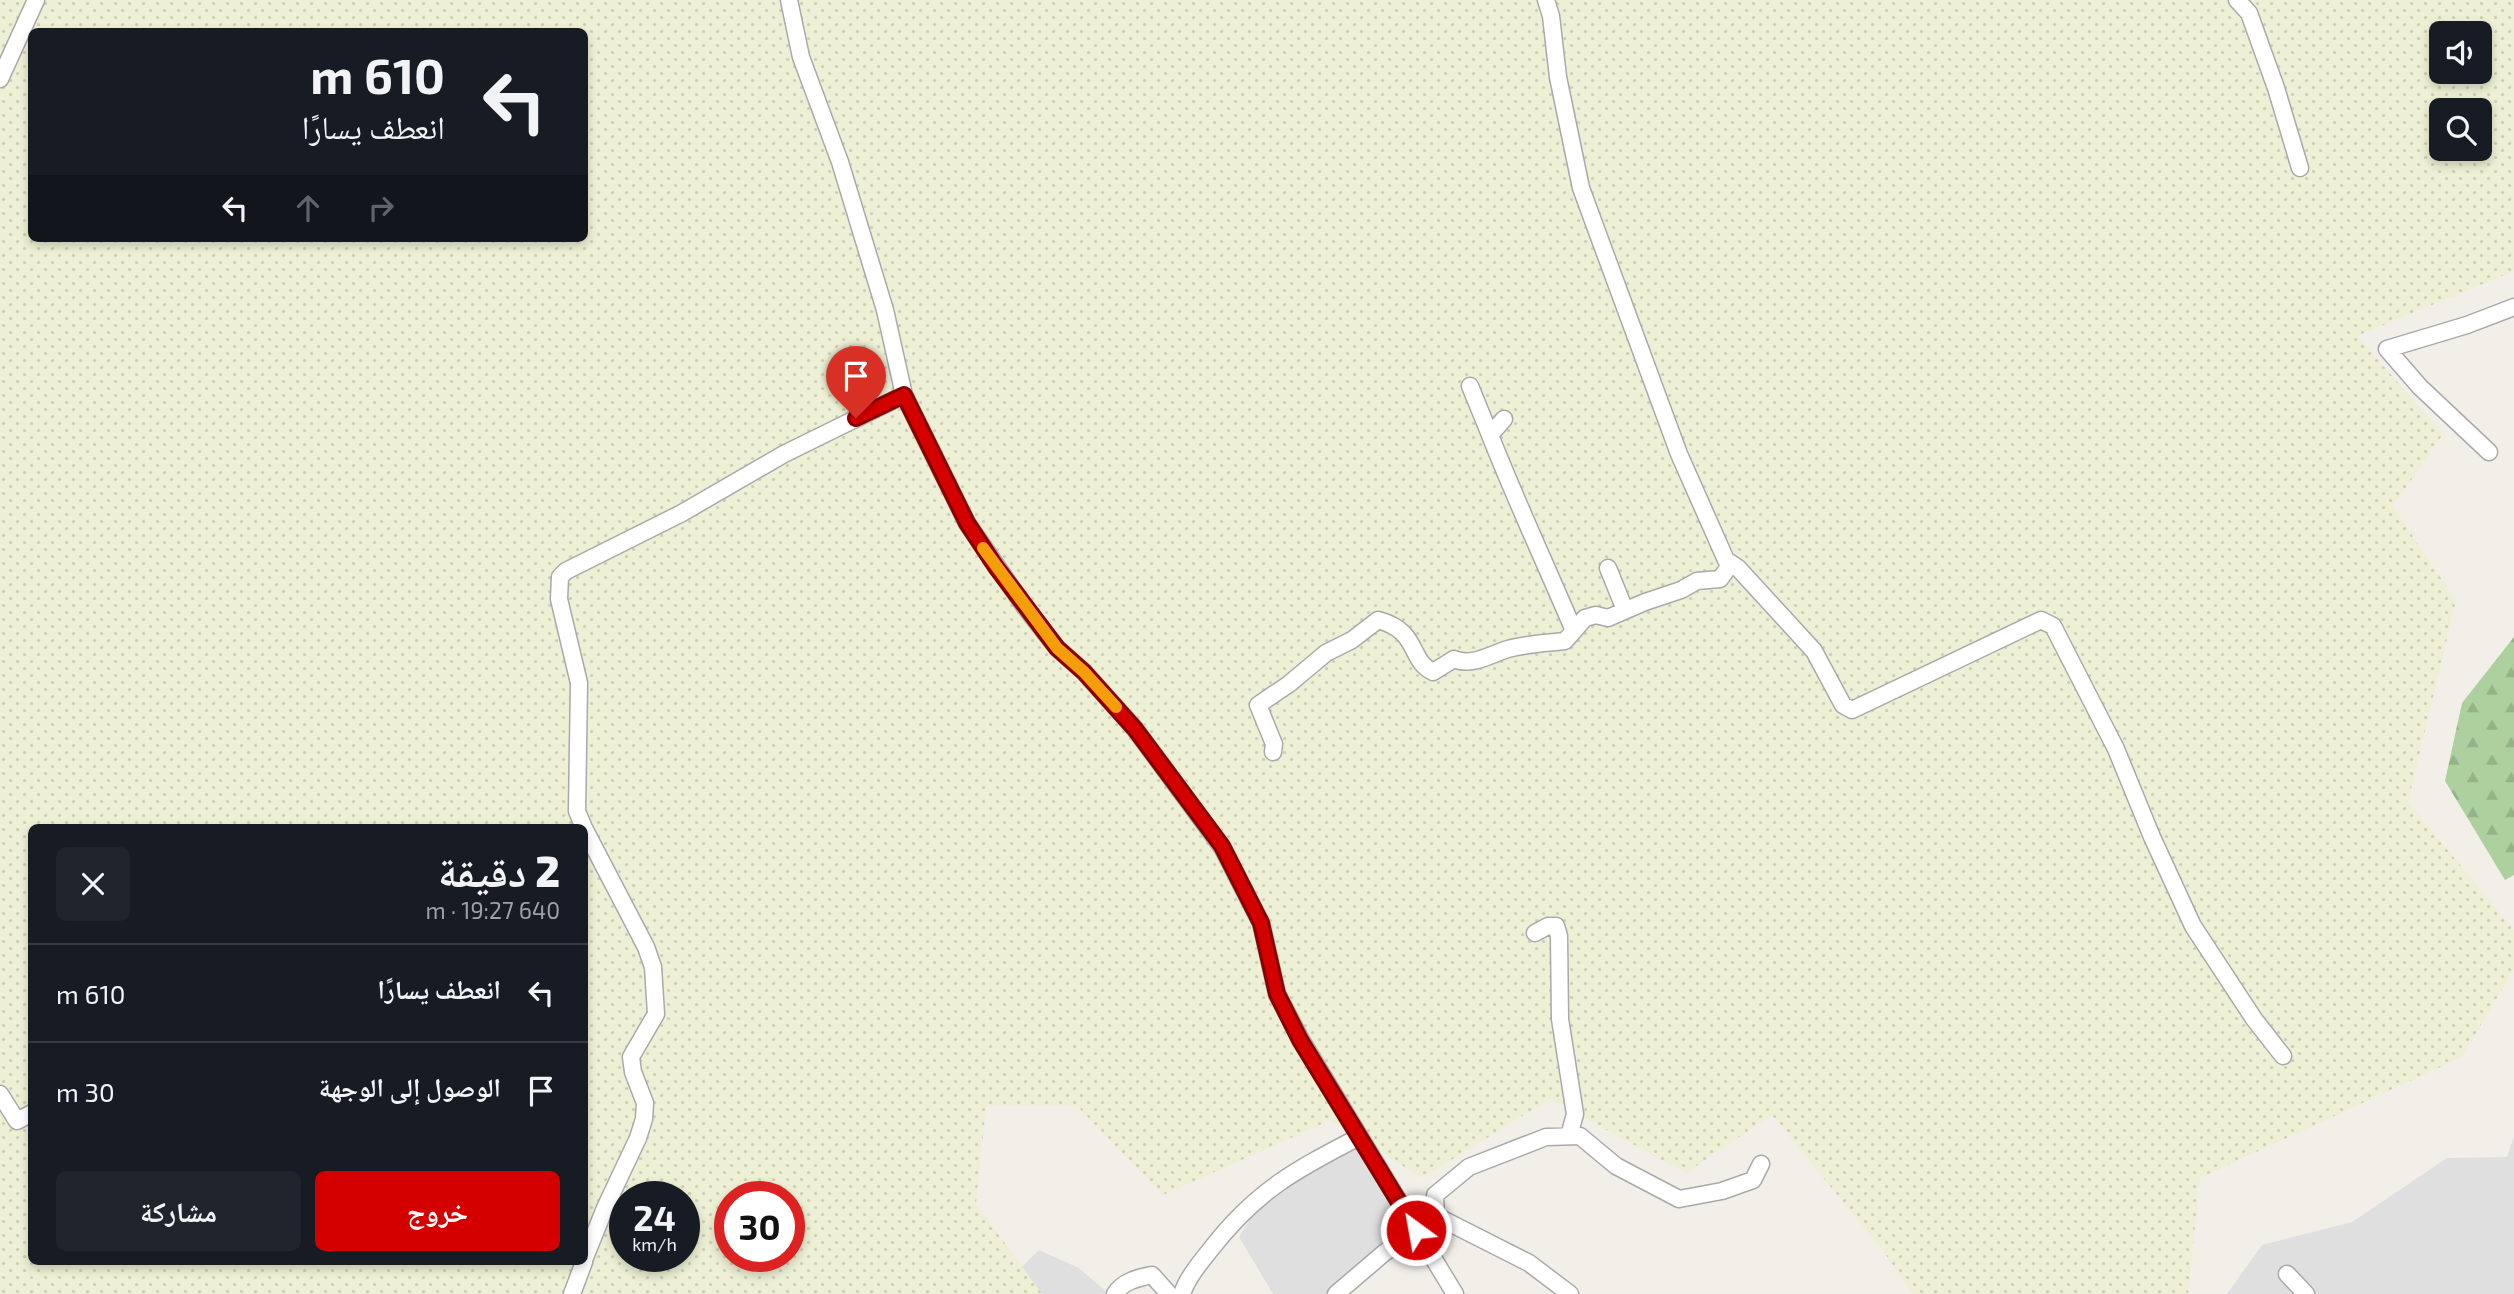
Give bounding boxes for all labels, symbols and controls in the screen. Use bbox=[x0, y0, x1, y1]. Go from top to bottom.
map controls bbox=[2429, 21, 2492, 161]
button: sound bbox=[2429, 21, 2492, 84]
text: 610 m bbox=[310, 45, 445, 104]
icon: left bbox=[469, 56, 560, 147]
button: search bbox=[2429, 98, 2492, 161]
text: انعطف يسارًا bbox=[302, 107, 445, 145]
icon: left bbox=[216, 189, 254, 227]
icon: ahead bbox=[289, 189, 327, 227]
icon: right bbox=[362, 189, 400, 227]
pin bbox=[826, 346, 886, 418]
icon: arrive bbox=[837, 357, 875, 395]
text: 2 دقيقة bbox=[438, 845, 560, 895]
button: close bbox=[56, 847, 130, 921]
text: 640 m · 19:27 bbox=[425, 896, 560, 924]
text: انعطف يسارًا bbox=[377, 973, 501, 1004]
icon: left bbox=[522, 974, 560, 1012]
text: 610 m bbox=[56, 978, 126, 1009]
text: الوصول إلى الوجهة bbox=[319, 1071, 501, 1102]
icon: arrive bbox=[522, 1072, 560, 1110]
text: 30 m bbox=[56, 1076, 115, 1107]
button: مشاركة bbox=[56, 1171, 301, 1251]
button: خروج bbox=[315, 1171, 560, 1251]
speed limit sign: 30 bbox=[714, 1181, 805, 1272]
position arrow bbox=[1379, 1193, 1453, 1267]
text: 24 bbox=[633, 1196, 676, 1238]
text: km/h bbox=[632, 1233, 677, 1255]

